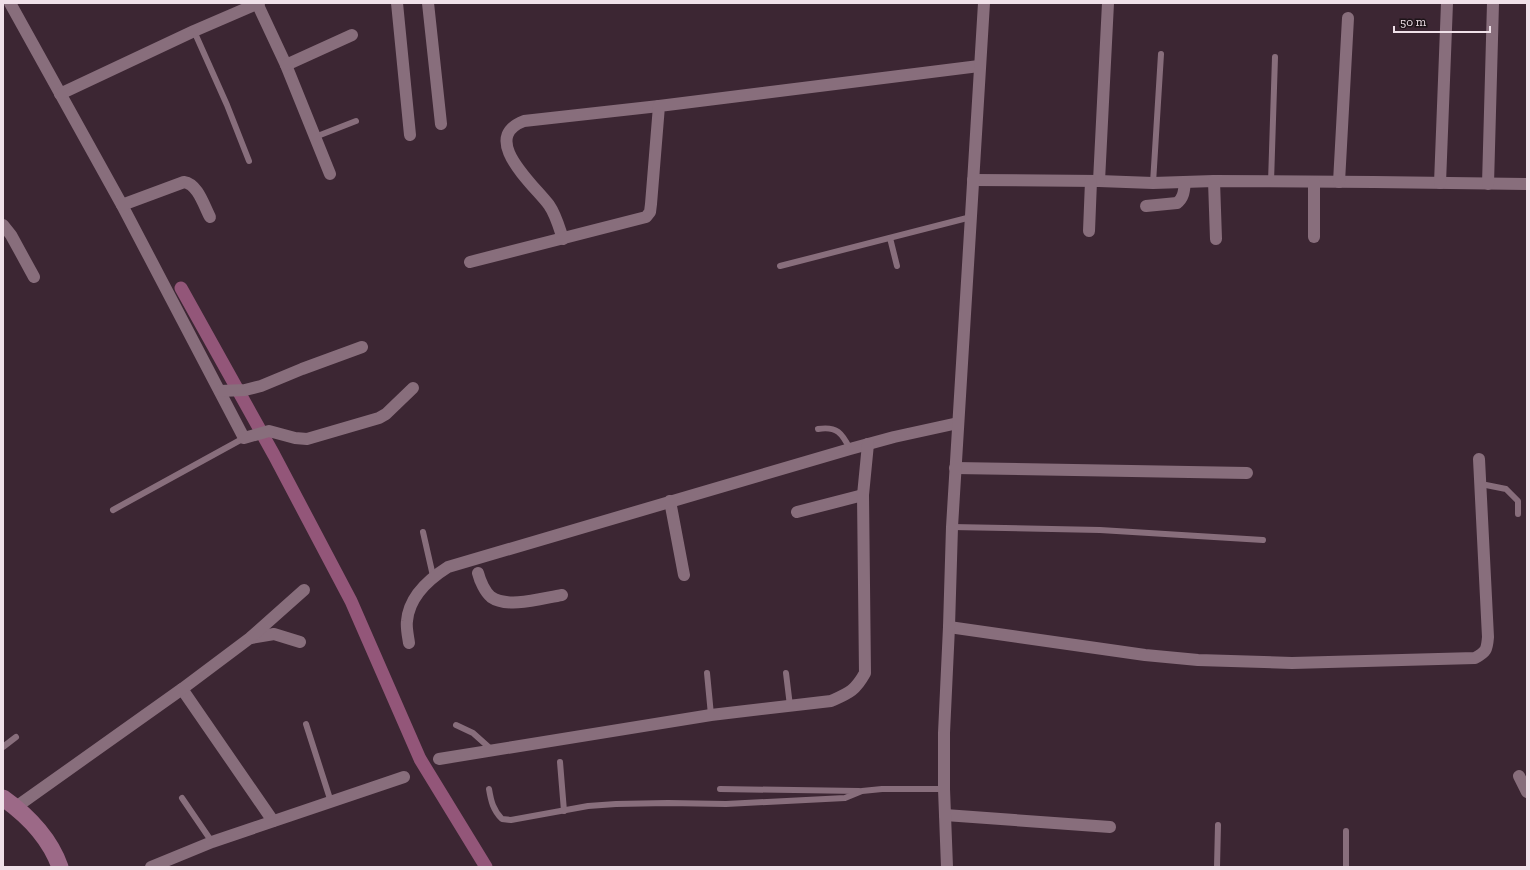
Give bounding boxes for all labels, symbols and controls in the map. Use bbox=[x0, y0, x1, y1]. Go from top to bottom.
scale bar bbox=[1394, 8, 1490, 34]
text: 50 m bbox=[1400, 15, 1427, 29]

